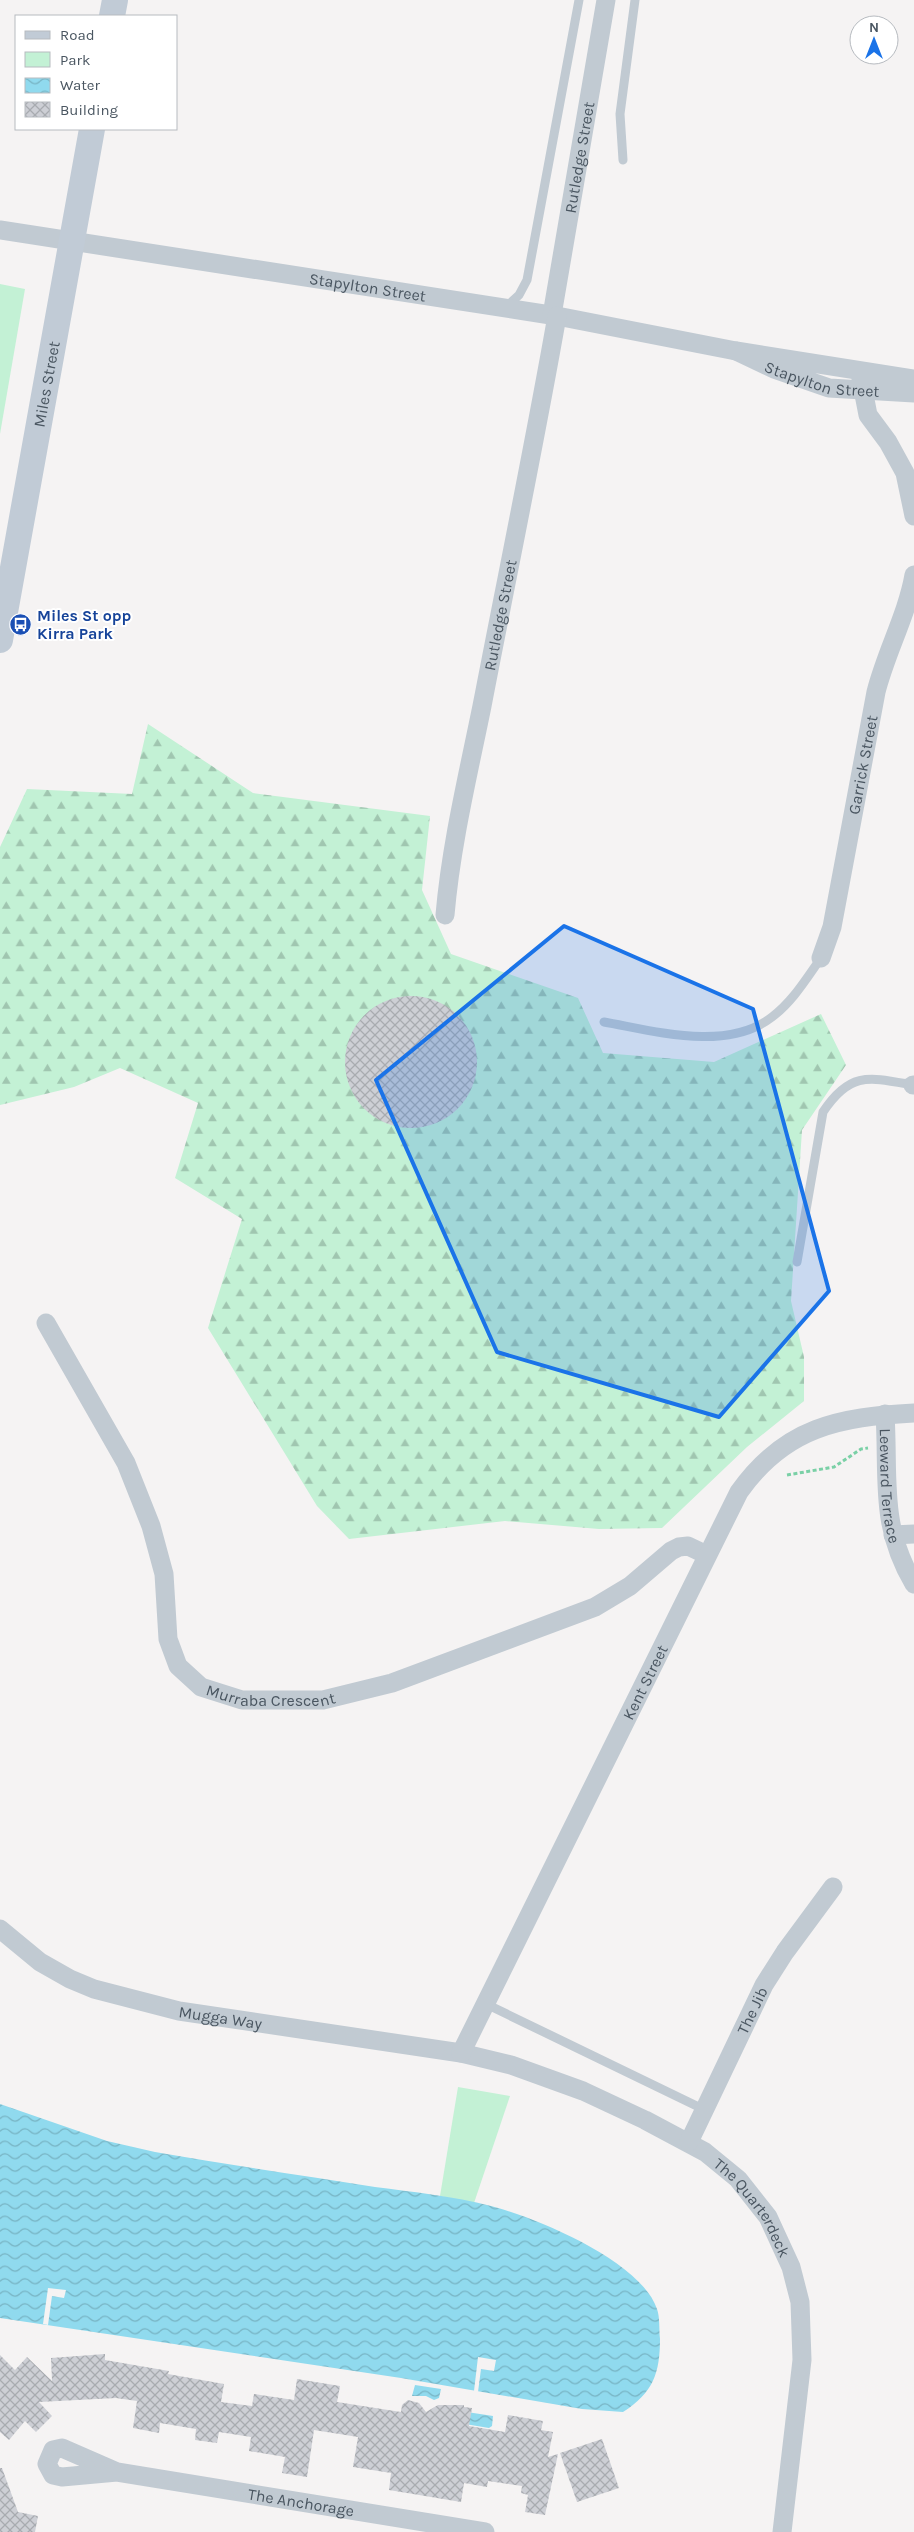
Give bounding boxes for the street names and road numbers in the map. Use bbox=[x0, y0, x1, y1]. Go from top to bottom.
street label: Rutledge Street bbox=[561, 100, 598, 215]
street label: Stapylton Street bbox=[308, 269, 427, 306]
street label: Miles Street bbox=[29, 340, 64, 429]
street label: Stapylton Street bbox=[761, 357, 880, 401]
street label: Rutledge Street bbox=[480, 558, 521, 672]
street label: Garrick Street bbox=[844, 714, 881, 816]
street label: Leeward Terrace bbox=[876, 1428, 904, 1545]
street label: Kent Street bbox=[619, 1642, 672, 1723]
street label: Murraba Crescent bbox=[204, 1680, 337, 1711]
street label: The Jib bbox=[733, 1984, 772, 2037]
street label: Mugga Way bbox=[177, 2002, 264, 2033]
street label: The Quarterdeck bbox=[710, 2154, 794, 2260]
street label: The Anchorage bbox=[247, 2485, 355, 2521]

